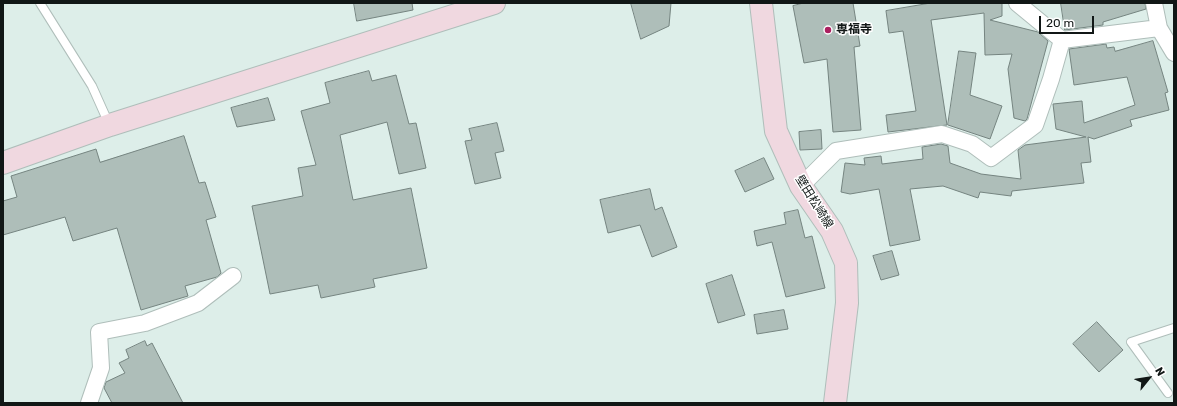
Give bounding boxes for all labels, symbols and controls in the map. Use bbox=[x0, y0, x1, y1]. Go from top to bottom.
scale bar bbox=[1041, 8, 1096, 34]
text: 20 m bbox=[1046, 16, 1074, 30]
place label: 専福寺 bbox=[836, 23, 872, 37]
marker: 専福寺 bbox=[823, 25, 833, 35]
street label: 壁田松崎線 bbox=[792, 173, 836, 231]
north arrow bbox=[1129, 358, 1169, 398]
text: N bbox=[1152, 365, 1167, 378]

